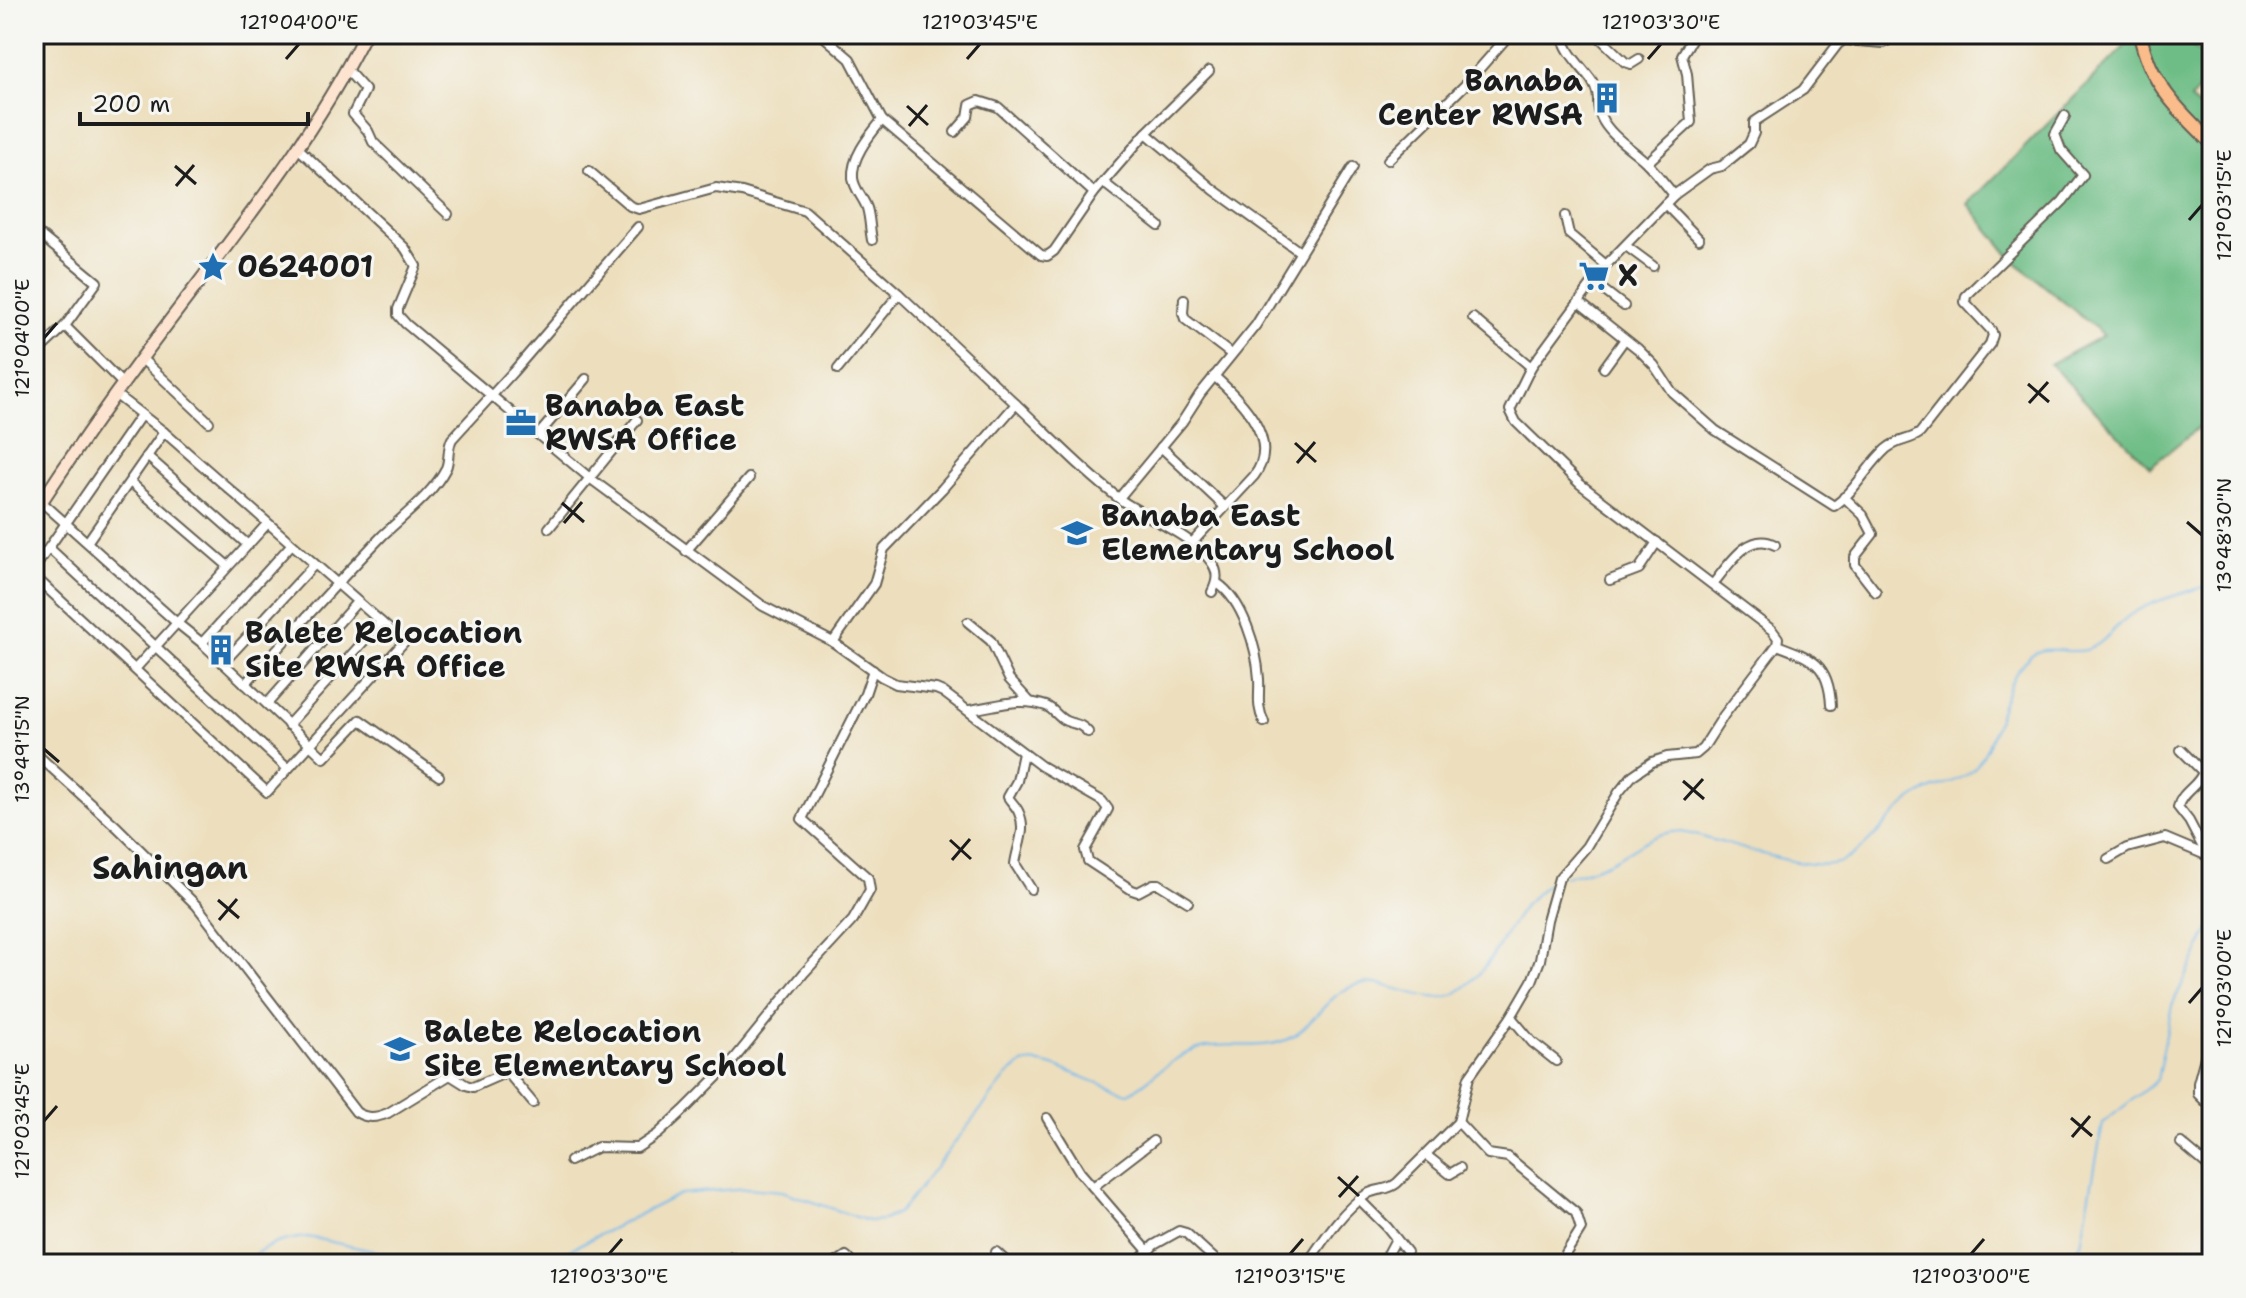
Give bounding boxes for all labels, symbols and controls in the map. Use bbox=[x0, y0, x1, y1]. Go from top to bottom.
text: 121°04'00"E bbox=[239, 9, 359, 35]
text: 121°03'45"E bbox=[922, 9, 1038, 35]
text: 121°03'30"E bbox=[1602, 9, 1720, 35]
place label: Banaba Center RWSA bbox=[1378, 60, 1584, 135]
scale bar bbox=[80, 76, 308, 126]
building icon: Banaba Center RWSA bbox=[1590, 81, 1624, 115]
text: 200 m bbox=[92, 88, 170, 120]
text: 121°03'15"E bbox=[2211, 149, 2237, 261]
place label: 0624001 bbox=[237, 246, 373, 287]
place icon: 0624001 bbox=[196, 250, 230, 284]
place label: X bbox=[1618, 255, 1638, 296]
supermarket icon: X bbox=[1577, 259, 1611, 293]
text: 121°04'00"E bbox=[9, 278, 35, 398]
place label: Banaba East RWSA Office bbox=[545, 385, 744, 460]
office icon: Banaba East RWSA Office bbox=[504, 406, 538, 440]
text: 13°48'30"N bbox=[2211, 478, 2237, 592]
place label: Banaba East Elementary School bbox=[1101, 495, 1394, 570]
school or university icon: Banaba East Elementary School bbox=[1060, 516, 1094, 550]
place label: Balete Relocation Site RWSA Office bbox=[245, 612, 522, 687]
building icon: Balete Relocation Site RWSA Office bbox=[204, 633, 238, 667]
text: 13°49'15"N bbox=[9, 695, 35, 803]
district label: Sahingan bbox=[92, 846, 248, 889]
text: 121°03'00"E bbox=[2211, 929, 2237, 1047]
place label: Balete Relocation Site Elementary School bbox=[424, 1011, 786, 1086]
school or university icon: Balete Relocation Site Elementary School bbox=[383, 1032, 417, 1066]
text: 121°03'45"E bbox=[9, 1063, 35, 1179]
text: 121°03'30"E bbox=[550, 1263, 668, 1289]
text: 121°03'15"E bbox=[1234, 1263, 1346, 1289]
text: 121°03'00"E bbox=[1912, 1263, 2030, 1289]

